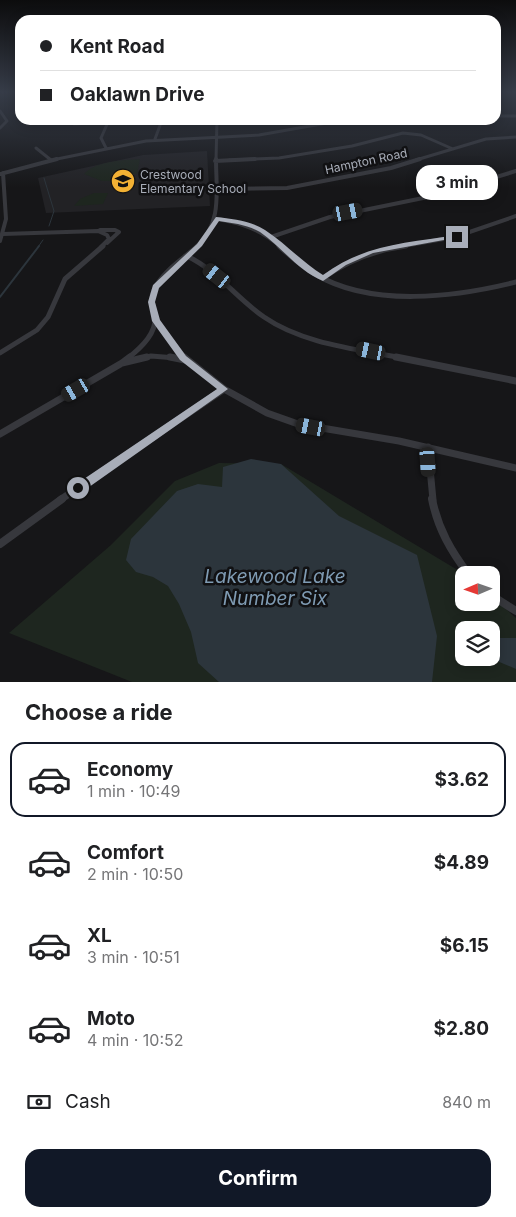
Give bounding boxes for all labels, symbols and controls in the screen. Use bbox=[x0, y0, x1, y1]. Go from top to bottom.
text: Kent Road bbox=[70, 35, 165, 58]
text: Oaklawn Drive bbox=[70, 83, 204, 106]
street label: Hampton Road bbox=[323, 145, 409, 177]
callout: 3 min bbox=[416, 164, 498, 200]
place label: Crestwood Elementary School bbox=[140, 167, 246, 196]
school or university icon: Crestwood Elementary School bbox=[110, 168, 136, 194]
text: 3 min bbox=[435, 172, 479, 192]
car bbox=[331, 202, 364, 222]
route end bbox=[446, 226, 468, 248]
car bbox=[200, 261, 233, 291]
car bbox=[354, 341, 387, 361]
car bbox=[59, 376, 92, 404]
car bbox=[294, 417, 327, 437]
car bbox=[419, 447, 436, 477]
route start bbox=[67, 477, 89, 499]
water label: Lakewood Lake Number Six bbox=[204, 565, 346, 610]
north arrow bbox=[455, 566, 500, 611]
map controls bbox=[455, 566, 500, 666]
button: layers bbox=[455, 621, 500, 666]
text: Choose a ride bbox=[25, 699, 173, 725]
icon: car bbox=[27, 757, 72, 802]
text: Economy bbox=[87, 758, 173, 781]
text: $3.62 bbox=[435, 768, 489, 791]
text: 1 min · 10:49 bbox=[87, 781, 180, 801]
icon: car bbox=[27, 840, 72, 885]
text: Comfort bbox=[87, 841, 164, 864]
text: $4.89 bbox=[434, 851, 489, 874]
text: 2 min · 10:50 bbox=[87, 864, 183, 884]
icon: car bbox=[27, 923, 72, 968]
text: XL bbox=[87, 924, 112, 947]
text: $6.15 bbox=[440, 934, 489, 957]
text: 3 min · 10:51 bbox=[87, 947, 180, 967]
icon: car bbox=[27, 1006, 72, 1051]
text: Moto bbox=[87, 1007, 135, 1030]
text: $2.80 bbox=[434, 1017, 489, 1040]
text: 4 min · 10:52 bbox=[87, 1030, 183, 1050]
icon: cash bbox=[25, 1088, 53, 1116]
text: Cash bbox=[65, 1090, 111, 1113]
text: 840 m bbox=[442, 1092, 491, 1112]
button: Confirm bbox=[25, 1149, 491, 1207]

